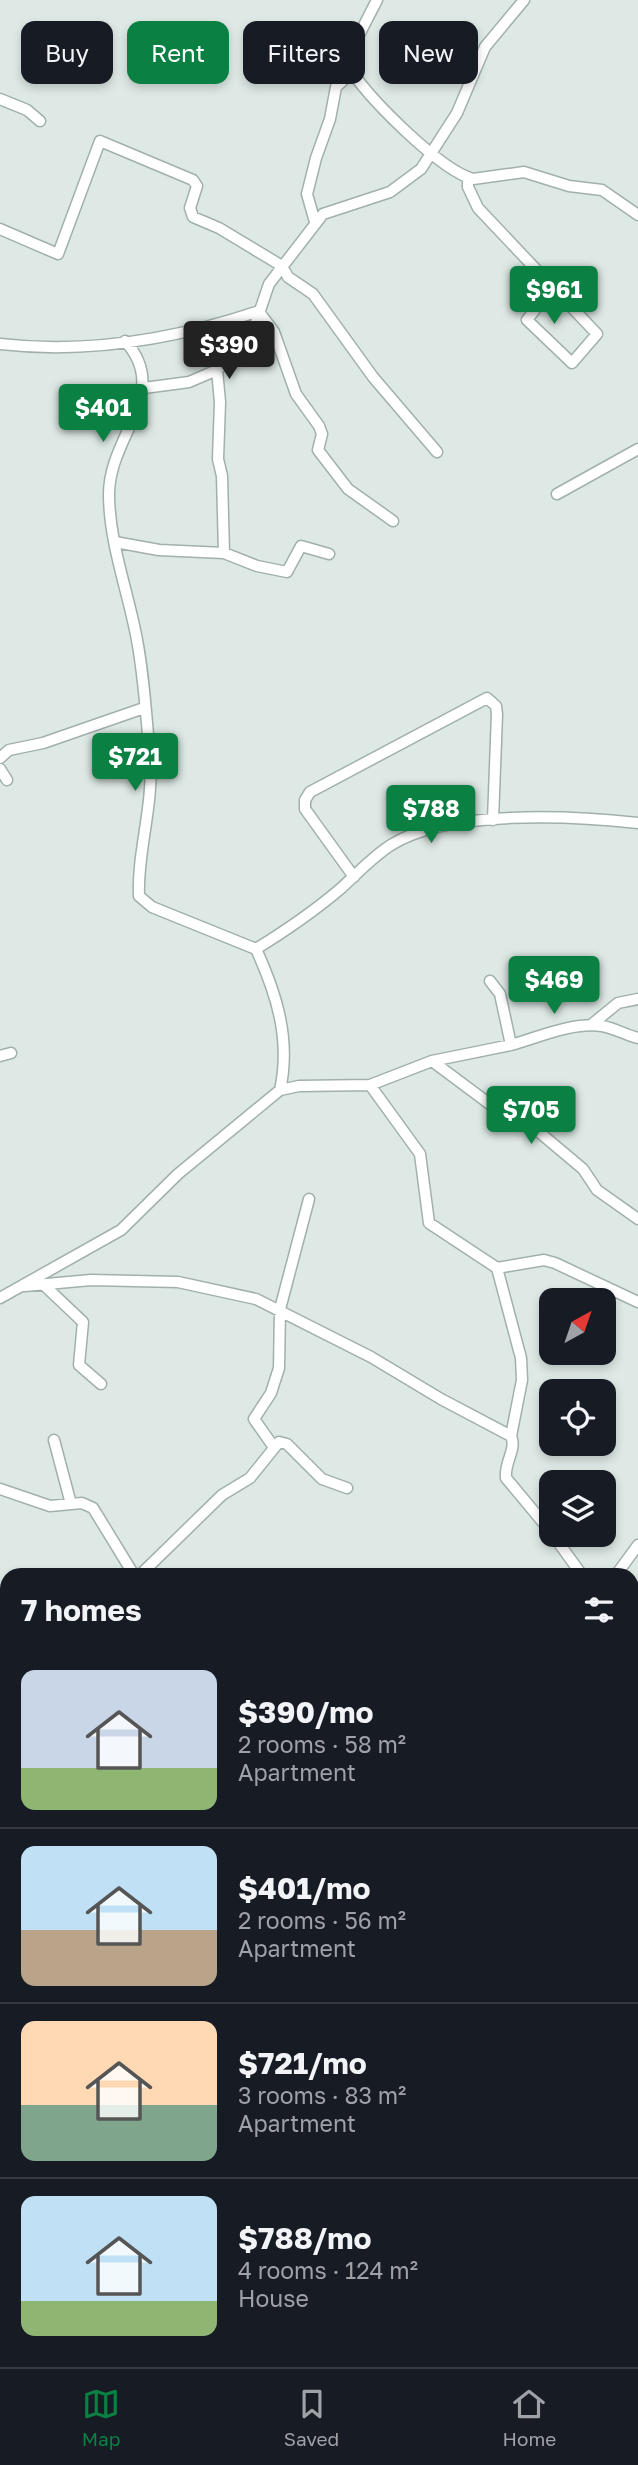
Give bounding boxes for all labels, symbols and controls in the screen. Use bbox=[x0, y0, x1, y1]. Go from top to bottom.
chip: Buy bbox=[21, 21, 113, 84]
chip: Rent bbox=[127, 21, 229, 84]
chip: Filters bbox=[243, 21, 365, 84]
chip: New bbox=[379, 21, 478, 84]
pin: $961 bbox=[513, 266, 595, 326]
text: $961 bbox=[526, 275, 582, 303]
pin: $390 bbox=[188, 322, 270, 381]
text: $390 bbox=[200, 330, 259, 358]
pin: $401 bbox=[62, 384, 144, 444]
text: $401 bbox=[75, 393, 131, 421]
pin: $721 bbox=[94, 734, 176, 793]
text: $721 bbox=[108, 742, 162, 770]
pin: $788 bbox=[390, 786, 472, 845]
text: $788 bbox=[402, 794, 460, 822]
pin: $469 bbox=[513, 956, 595, 1016]
text: $469 bbox=[525, 965, 584, 993]
pin: $705 bbox=[490, 1086, 572, 1146]
text: $705 bbox=[503, 1095, 559, 1123]
north arrow bbox=[539, 1288, 616, 1365]
map controls bbox=[539, 1288, 616, 1547]
button: locate bbox=[539, 1379, 616, 1456]
button: layers bbox=[539, 1470, 616, 1547]
icon: filters bbox=[580, 1591, 618, 1629]
text: 7 homes bbox=[21, 1592, 142, 1628]
text: $390/mo bbox=[238, 1694, 374, 1730]
icon: home bbox=[77, 1698, 161, 1782]
text: 2 rooms · 58 m² bbox=[238, 1730, 406, 1758]
text: Apartment bbox=[238, 1758, 356, 1786]
text: $401/mo bbox=[238, 1870, 370, 1906]
icon: home bbox=[77, 1874, 161, 1958]
text: 2 rooms · 56 m² bbox=[238, 1906, 406, 1934]
text: Apartment bbox=[238, 1934, 356, 1962]
text: $721/mo bbox=[238, 2045, 367, 2081]
icon: home bbox=[77, 2049, 161, 2133]
text: 3 rooms · 83 m² bbox=[238, 2081, 406, 2109]
text: Apartment bbox=[238, 2109, 356, 2137]
text: $788/mo bbox=[238, 2220, 372, 2256]
icon: home bbox=[77, 2224, 161, 2308]
text: 4 rooms · 124 m² bbox=[238, 2256, 418, 2284]
text: House bbox=[238, 2284, 309, 2312]
tab: Map bbox=[82, 2385, 120, 2450]
tab: Saved bbox=[284, 2385, 339, 2450]
tab: Home bbox=[503, 2385, 556, 2450]

